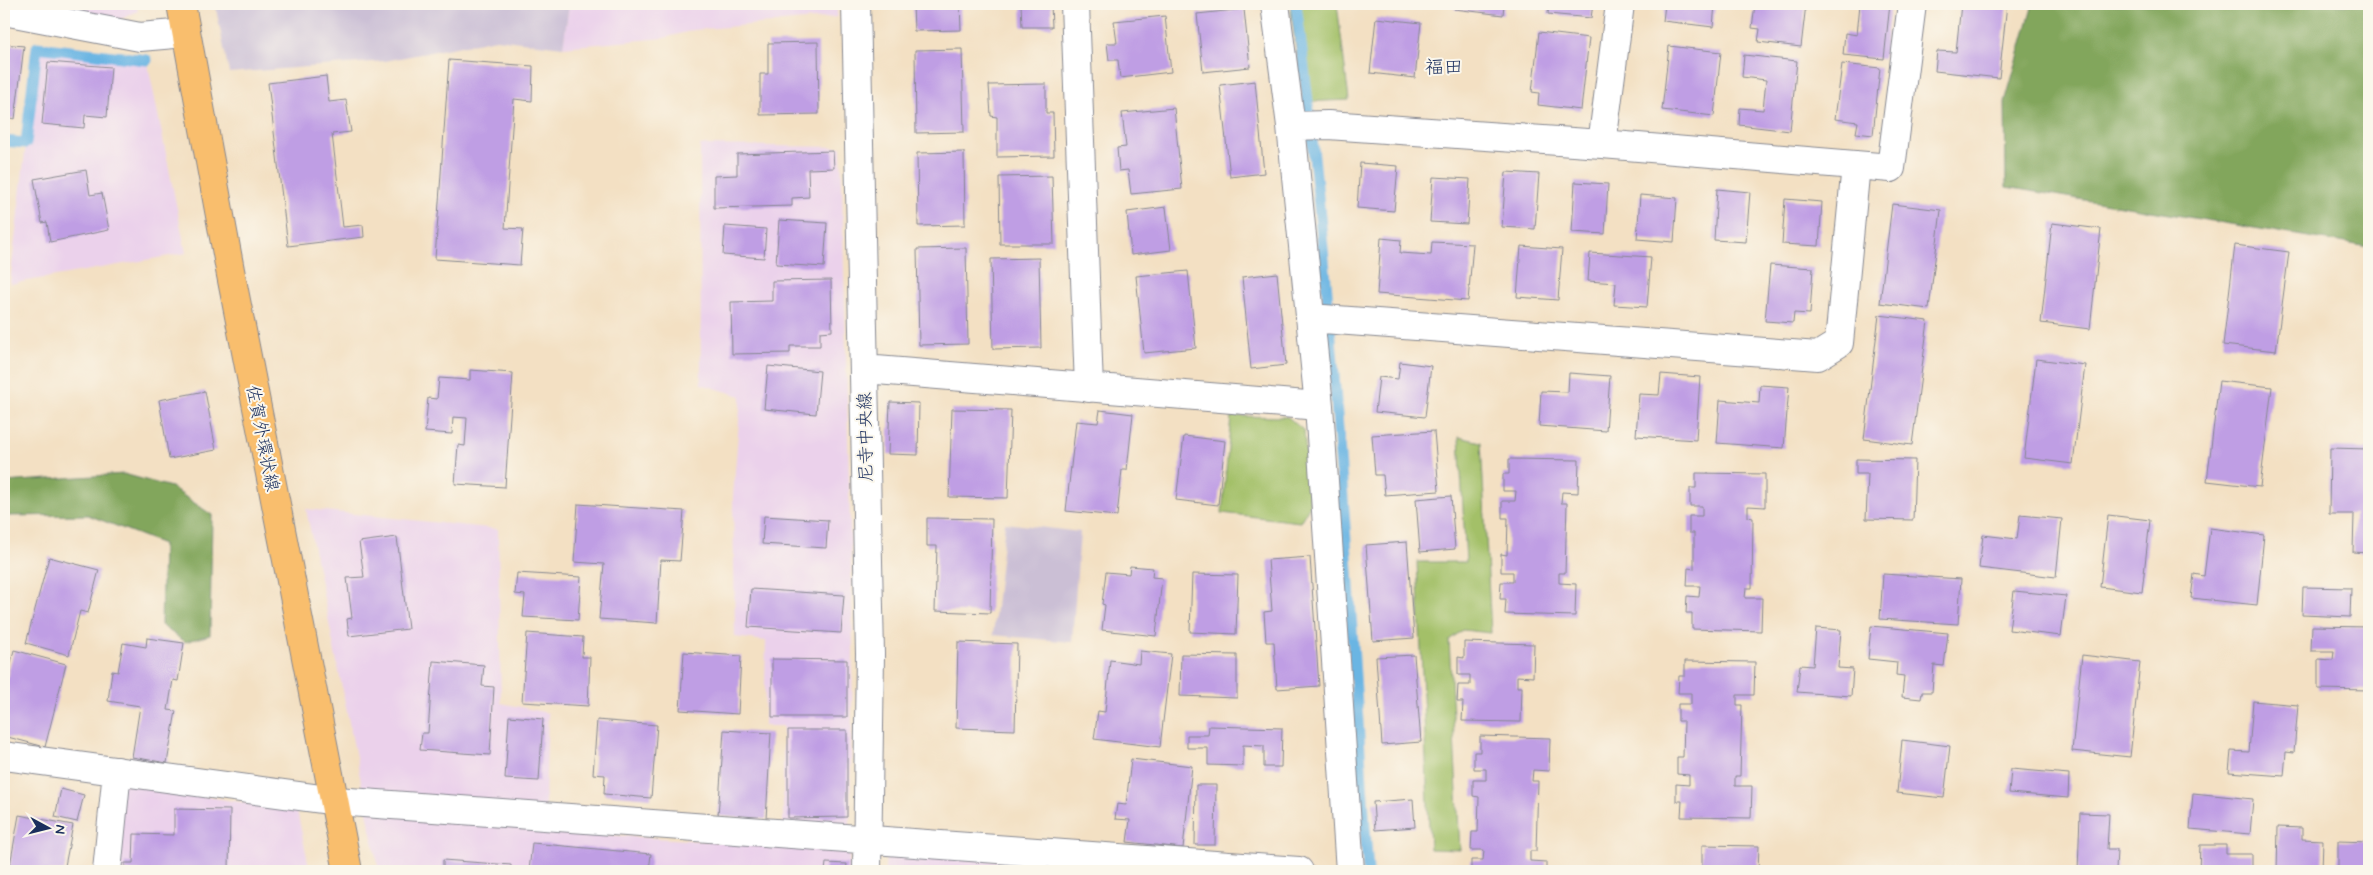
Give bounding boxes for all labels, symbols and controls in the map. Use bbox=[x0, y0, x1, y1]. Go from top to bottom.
district label: 福田 bbox=[1425, 55, 1463, 80]
street label: 佐賀外環状線 bbox=[240, 383, 284, 493]
street label: 尼寺中央線 bbox=[853, 392, 879, 482]
north arrow bbox=[22, 802, 72, 852]
text: N bbox=[50, 824, 69, 835]

